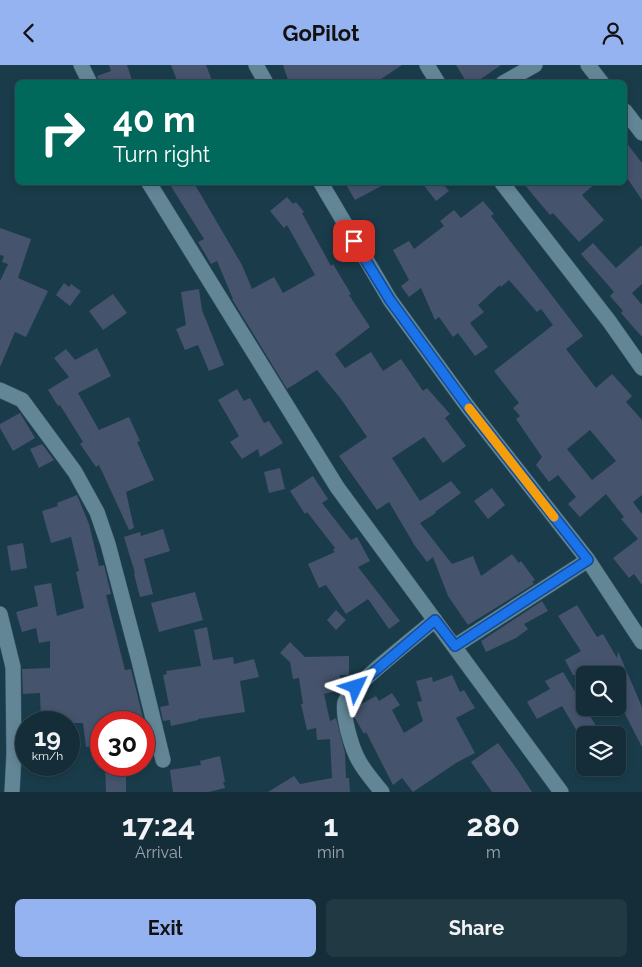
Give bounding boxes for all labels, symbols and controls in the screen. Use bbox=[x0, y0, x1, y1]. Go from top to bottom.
icon: back bbox=[15, 19, 43, 47]
icon: person bbox=[599, 19, 627, 47]
text: GoPilot bbox=[283, 20, 359, 46]
text: 40 m bbox=[113, 99, 195, 140]
icon: right bbox=[30, 100, 95, 165]
text: Turn right bbox=[113, 141, 210, 167]
pin bbox=[333, 220, 375, 262]
icon: arrive bbox=[340, 227, 368, 255]
position arrow bbox=[329, 660, 381, 712]
map controls bbox=[576, 666, 626, 776]
button: search bbox=[576, 666, 626, 716]
speed limit sign: 30 bbox=[90, 711, 155, 776]
text: 19 bbox=[34, 722, 61, 752]
button: layers bbox=[576, 726, 626, 776]
text: km/h bbox=[32, 749, 63, 763]
text: 17:24 bbox=[122, 808, 195, 843]
text: 1 bbox=[323, 808, 338, 843]
text: 280 bbox=[467, 808, 520, 843]
text: Arrival bbox=[135, 843, 182, 862]
text: min bbox=[317, 843, 345, 862]
text: m bbox=[486, 843, 501, 862]
button: Exit bbox=[15, 899, 316, 957]
button: Share bbox=[326, 899, 627, 957]

